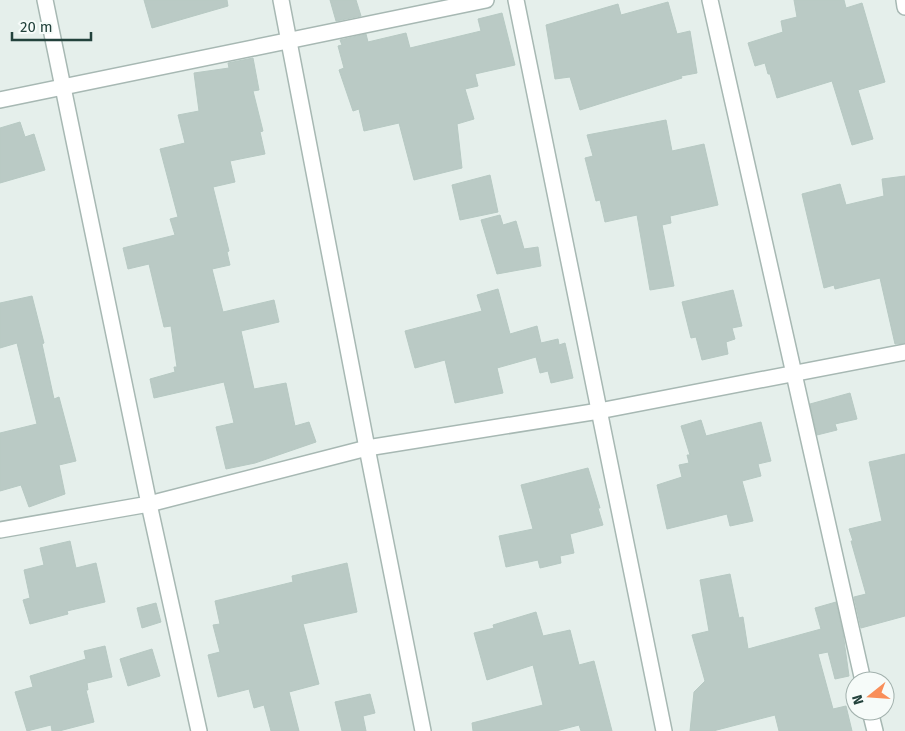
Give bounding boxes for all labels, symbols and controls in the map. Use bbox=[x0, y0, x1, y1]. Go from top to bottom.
scale bar bbox=[12, 10, 91, 42]
text: 20 m bbox=[20, 18, 53, 36]
north arrow bbox=[845, 671, 895, 721]
text: N bbox=[849, 693, 868, 707]

